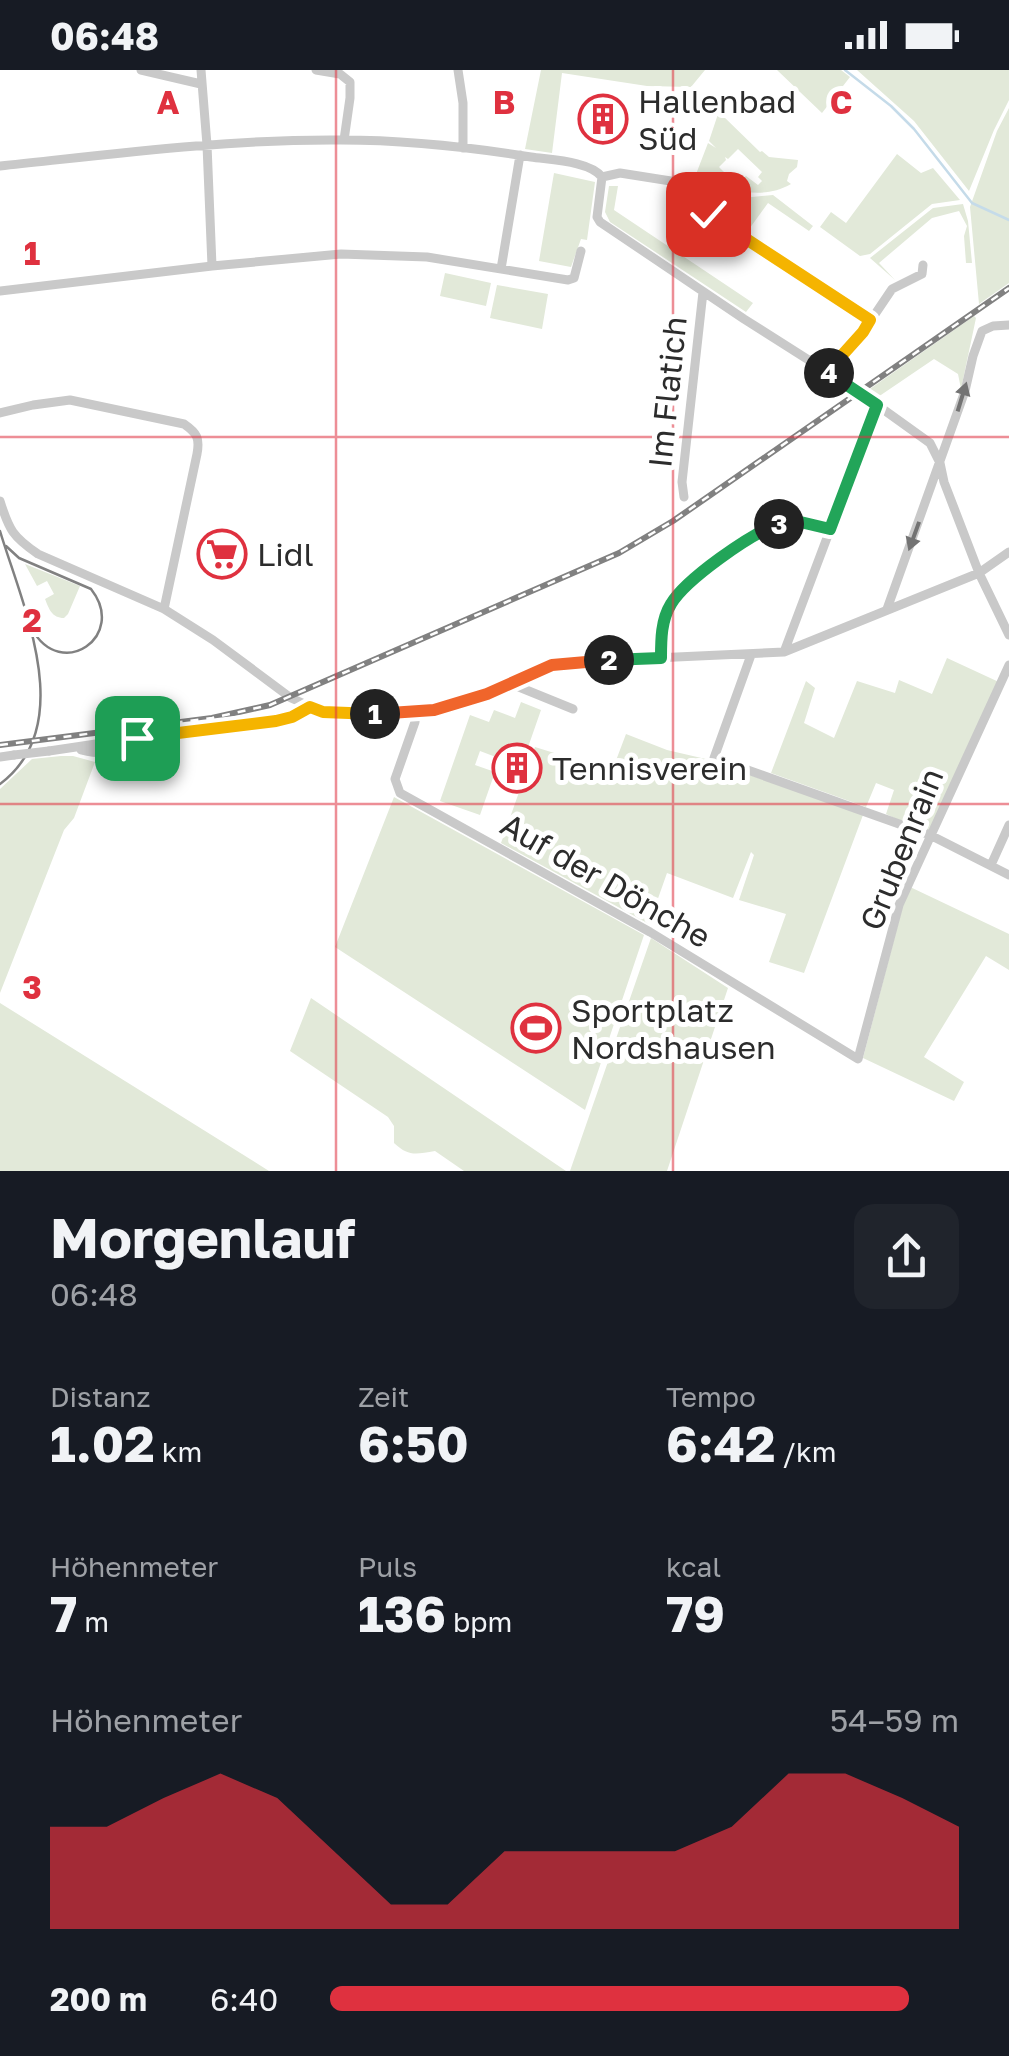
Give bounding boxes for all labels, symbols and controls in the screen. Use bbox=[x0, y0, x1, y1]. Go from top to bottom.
text: 06:48 bbox=[50, 13, 159, 58]
place label: Hallenbad Süd bbox=[638, 82, 796, 157]
text: A bbox=[157, 83, 180, 121]
text: B bbox=[493, 83, 515, 121]
text: C bbox=[830, 83, 852, 121]
building icon: Hallenbad Süd bbox=[577, 93, 629, 145]
pin bbox=[666, 172, 751, 257]
icon: check bbox=[681, 187, 736, 242]
text: 1 bbox=[24, 234, 40, 272]
street label: Im Flatich bbox=[640, 314, 694, 470]
pin: 4 bbox=[804, 348, 854, 398]
text: 4 bbox=[820, 356, 838, 389]
one-way arrow bbox=[956, 382, 971, 412]
pin: 3 bbox=[754, 499, 804, 549]
text: 3 bbox=[770, 507, 788, 540]
one-way arrow bbox=[905, 522, 920, 552]
supermarket icon: Lidl bbox=[196, 528, 248, 580]
place label: Lidl bbox=[257, 535, 314, 573]
text: 2 bbox=[22, 601, 42, 639]
pin: 2 bbox=[584, 635, 634, 685]
text: 2 bbox=[600, 643, 618, 676]
pin: 1 bbox=[350, 689, 400, 739]
pin bbox=[95, 696, 180, 781]
text: 1 bbox=[368, 697, 382, 730]
icon: arrive bbox=[110, 711, 165, 766]
building icon: Tennisverein bbox=[491, 742, 543, 794]
place label: Tennisverein bbox=[552, 749, 747, 787]
street label: Grubenrain bbox=[851, 763, 951, 935]
street label: Auf der Dönche bbox=[495, 805, 717, 955]
text: 3 bbox=[22, 968, 42, 1006]
place label: Sportplatz Nordshausen bbox=[571, 991, 776, 1066]
sports icon: Sportplatz Nordshausen bbox=[510, 1002, 562, 1054]
text: Morgenlauf bbox=[50, 1204, 355, 1270]
button: share bbox=[854, 1204, 959, 1309]
text: 06:48 bbox=[50, 1275, 138, 1313]
text: Distanz bbox=[50, 1380, 150, 1413]
text: Zeit bbox=[358, 1380, 409, 1413]
text: Tempo bbox=[666, 1380, 756, 1413]
text: 1.02 bbox=[50, 1413, 155, 1473]
text: 6:50 bbox=[358, 1413, 469, 1473]
text: 6:42 bbox=[666, 1413, 776, 1473]
text: km bbox=[155, 1435, 202, 1468]
text: /km bbox=[776, 1435, 837, 1468]
text: Höhenmeter bbox=[50, 1550, 218, 1583]
text: Puls bbox=[358, 1550, 417, 1583]
text: kcal bbox=[666, 1550, 721, 1583]
text: 7 bbox=[50, 1583, 77, 1643]
text: 136 bbox=[358, 1583, 446, 1643]
text: 79 bbox=[666, 1583, 725, 1643]
text: m bbox=[77, 1605, 109, 1638]
text: bpm bbox=[446, 1605, 512, 1638]
text: Höhenmeter bbox=[50, 1701, 242, 1739]
text: 54–59 m bbox=[830, 1701, 959, 1739]
text: 200 m bbox=[50, 1980, 147, 2018]
text: 6:40 bbox=[210, 1980, 278, 2018]

